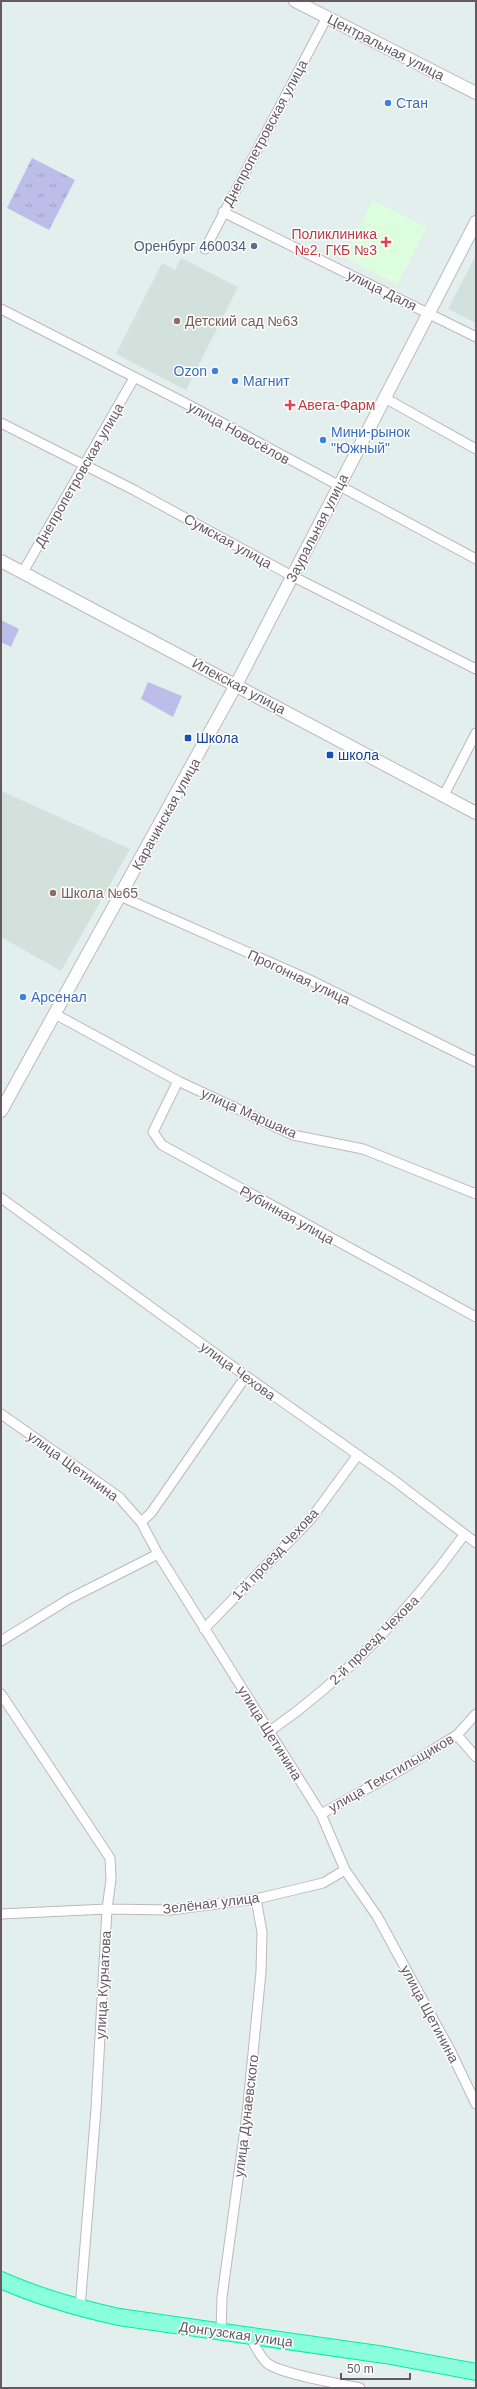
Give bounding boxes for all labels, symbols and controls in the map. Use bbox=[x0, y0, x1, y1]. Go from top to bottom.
street label: Центральная улица bbox=[325, 11, 447, 83]
street label: Днепропетровская улица bbox=[220, 57, 311, 209]
place label: Стан bbox=[396, 95, 428, 111]
marker: Стан bbox=[383, 98, 393, 108]
place label: Поликлиника №2, ГКБ №3 bbox=[291, 226, 377, 258]
marker: Поликлиника №2, ГКБ №3 bbox=[380, 236, 392, 248]
place label: Оренбург 460034 bbox=[134, 238, 246, 254]
marker: Оренбург 460034 bbox=[249, 241, 259, 251]
street label: улица Даля bbox=[345, 266, 419, 314]
place label: Детский сад №63 bbox=[185, 313, 298, 329]
marker: Детский сад №63 bbox=[172, 316, 182, 326]
place label: Ozon bbox=[174, 363, 207, 379]
marker: Ozon bbox=[210, 366, 220, 376]
place label: Магнит bbox=[243, 373, 290, 389]
marker: Магнит bbox=[230, 376, 240, 386]
place label: Авега-Фарм bbox=[298, 397, 376, 413]
street label: улица Новосёлов bbox=[185, 398, 293, 468]
street label: Днепропетровская улица bbox=[31, 400, 127, 550]
marker: Авега-Фарм bbox=[285, 400, 295, 410]
place label: Мини-рынок "Южный" bbox=[331, 424, 411, 456]
marker: Мини-рынок "Южный" bbox=[318, 435, 328, 445]
street label: Зауральная улица bbox=[283, 471, 351, 585]
street label: Сумская улица bbox=[181, 510, 275, 572]
street label: Илекская улица bbox=[190, 655, 289, 717]
place label: Школа bbox=[196, 730, 239, 746]
marker: Школа bbox=[183, 733, 193, 743]
place label: школа bbox=[338, 747, 379, 763]
marker: школа bbox=[325, 750, 335, 760]
street label: Карачинская улица bbox=[129, 755, 203, 873]
place label: Школа №65 bbox=[61, 885, 138, 901]
marker: Школа №65 bbox=[48, 888, 58, 898]
street label: Прогонная улица bbox=[245, 946, 353, 1008]
place label: Арсенал bbox=[31, 989, 87, 1005]
marker: Арсенал bbox=[18, 992, 28, 1002]
street label: улица Маршака bbox=[199, 1085, 299, 1141]
street label: Рубинная улица bbox=[237, 1182, 337, 1248]
street label: улица Чехова bbox=[197, 1338, 279, 1404]
street label: улица Щетинина bbox=[25, 1428, 122, 1504]
street label: 1-й проезд Чехова bbox=[228, 1505, 322, 1603]
street label: 2-й проезд Чехова bbox=[326, 1592, 422, 1688]
street label: улица Щетинина bbox=[235, 1683, 306, 1783]
street label: улица Текстильщиков bbox=[326, 1731, 456, 1815]
street label: Зелёная улица bbox=[162, 1889, 260, 1917]
street label: улица Курчатова bbox=[92, 1930, 114, 2040]
street label: улица Щетинина bbox=[398, 1963, 463, 2066]
street label: улица Дунаевского bbox=[231, 2054, 261, 2178]
street label: Донгузская улица bbox=[178, 2318, 294, 2350]
scale bar bbox=[341, 2355, 410, 2381]
text: 50 m bbox=[347, 2362, 374, 2376]

